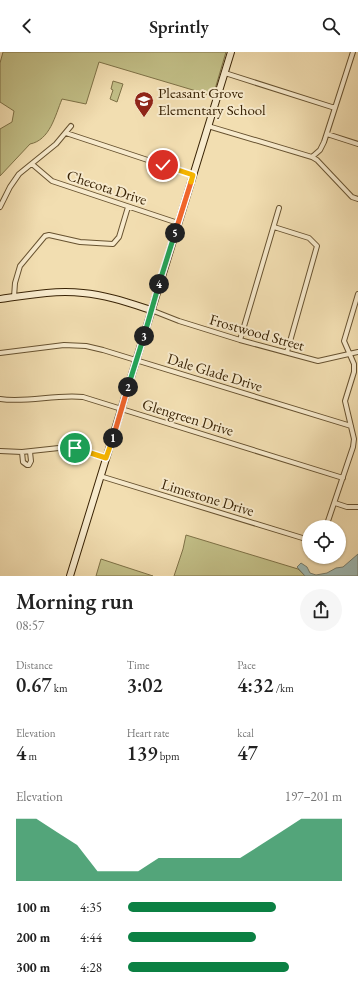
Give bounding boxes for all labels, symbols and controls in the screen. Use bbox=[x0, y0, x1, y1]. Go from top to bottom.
icon: back bbox=[16, 15, 38, 37]
text: Sprintly bbox=[149, 15, 209, 38]
icon: search bbox=[320, 15, 342, 37]
place label: Pleasant Grove Elementary School bbox=[158, 83, 266, 119]
school or university icon: Pleasant Grove Elementary School bbox=[133, 90, 155, 118]
pin bbox=[146, 148, 180, 182]
icon: check bbox=[152, 154, 174, 176]
street label: Checota Drive bbox=[65, 165, 150, 209]
pin: 5 bbox=[165, 223, 185, 243]
text: 5 bbox=[172, 226, 178, 240]
pin: 4 bbox=[149, 274, 169, 294]
text: 4 bbox=[156, 277, 162, 291]
street label: Frostwood Street bbox=[207, 309, 307, 355]
pin: 3 bbox=[134, 326, 154, 346]
text: 3 bbox=[141, 329, 147, 343]
street label: Dale Glade Drive bbox=[165, 348, 265, 396]
pin: 2 bbox=[118, 377, 138, 397]
text: 2 bbox=[125, 380, 131, 394]
street label: Glengreen Drive bbox=[140, 394, 236, 440]
pin: 1 bbox=[103, 428, 123, 448]
pin bbox=[58, 431, 92, 465]
text: 1 bbox=[110, 431, 116, 445]
icon: arrive bbox=[64, 437, 86, 459]
street label: Limestone Drive bbox=[159, 474, 257, 520]
map controls bbox=[302, 520, 346, 564]
button: locate bbox=[302, 520, 346, 564]
text: Morning run bbox=[16, 587, 134, 616]
button: share bbox=[300, 589, 342, 631]
text: 08:57 bbox=[16, 617, 44, 634]
text: Distance bbox=[16, 658, 53, 672]
text: Time bbox=[127, 658, 150, 672]
text: Pace bbox=[237, 658, 256, 672]
text: 0.67 bbox=[16, 672, 52, 698]
text: 3:02 bbox=[127, 672, 163, 698]
text: 4:32 bbox=[237, 672, 274, 698]
text: km bbox=[52, 681, 68, 695]
text: /km bbox=[274, 681, 294, 695]
text: Elevation bbox=[16, 726, 56, 740]
text: Heart rate bbox=[127, 726, 169, 740]
text: kcal bbox=[237, 726, 254, 740]
text: 4 bbox=[16, 740, 26, 766]
text: 139 bbox=[127, 740, 157, 766]
text: 47 bbox=[237, 740, 258, 766]
text: m bbox=[26, 749, 37, 763]
text: bpm bbox=[157, 749, 180, 763]
text: Elevation bbox=[16, 788, 63, 805]
text: 197–201 m bbox=[285, 788, 342, 805]
text: 100 m bbox=[16, 899, 50, 916]
text: 4:35 bbox=[80, 899, 102, 916]
text: 200 m bbox=[16, 929, 50, 946]
text: 4:44 bbox=[80, 929, 102, 946]
text: 300 m bbox=[16, 959, 50, 976]
text: 4:28 bbox=[80, 959, 102, 976]

